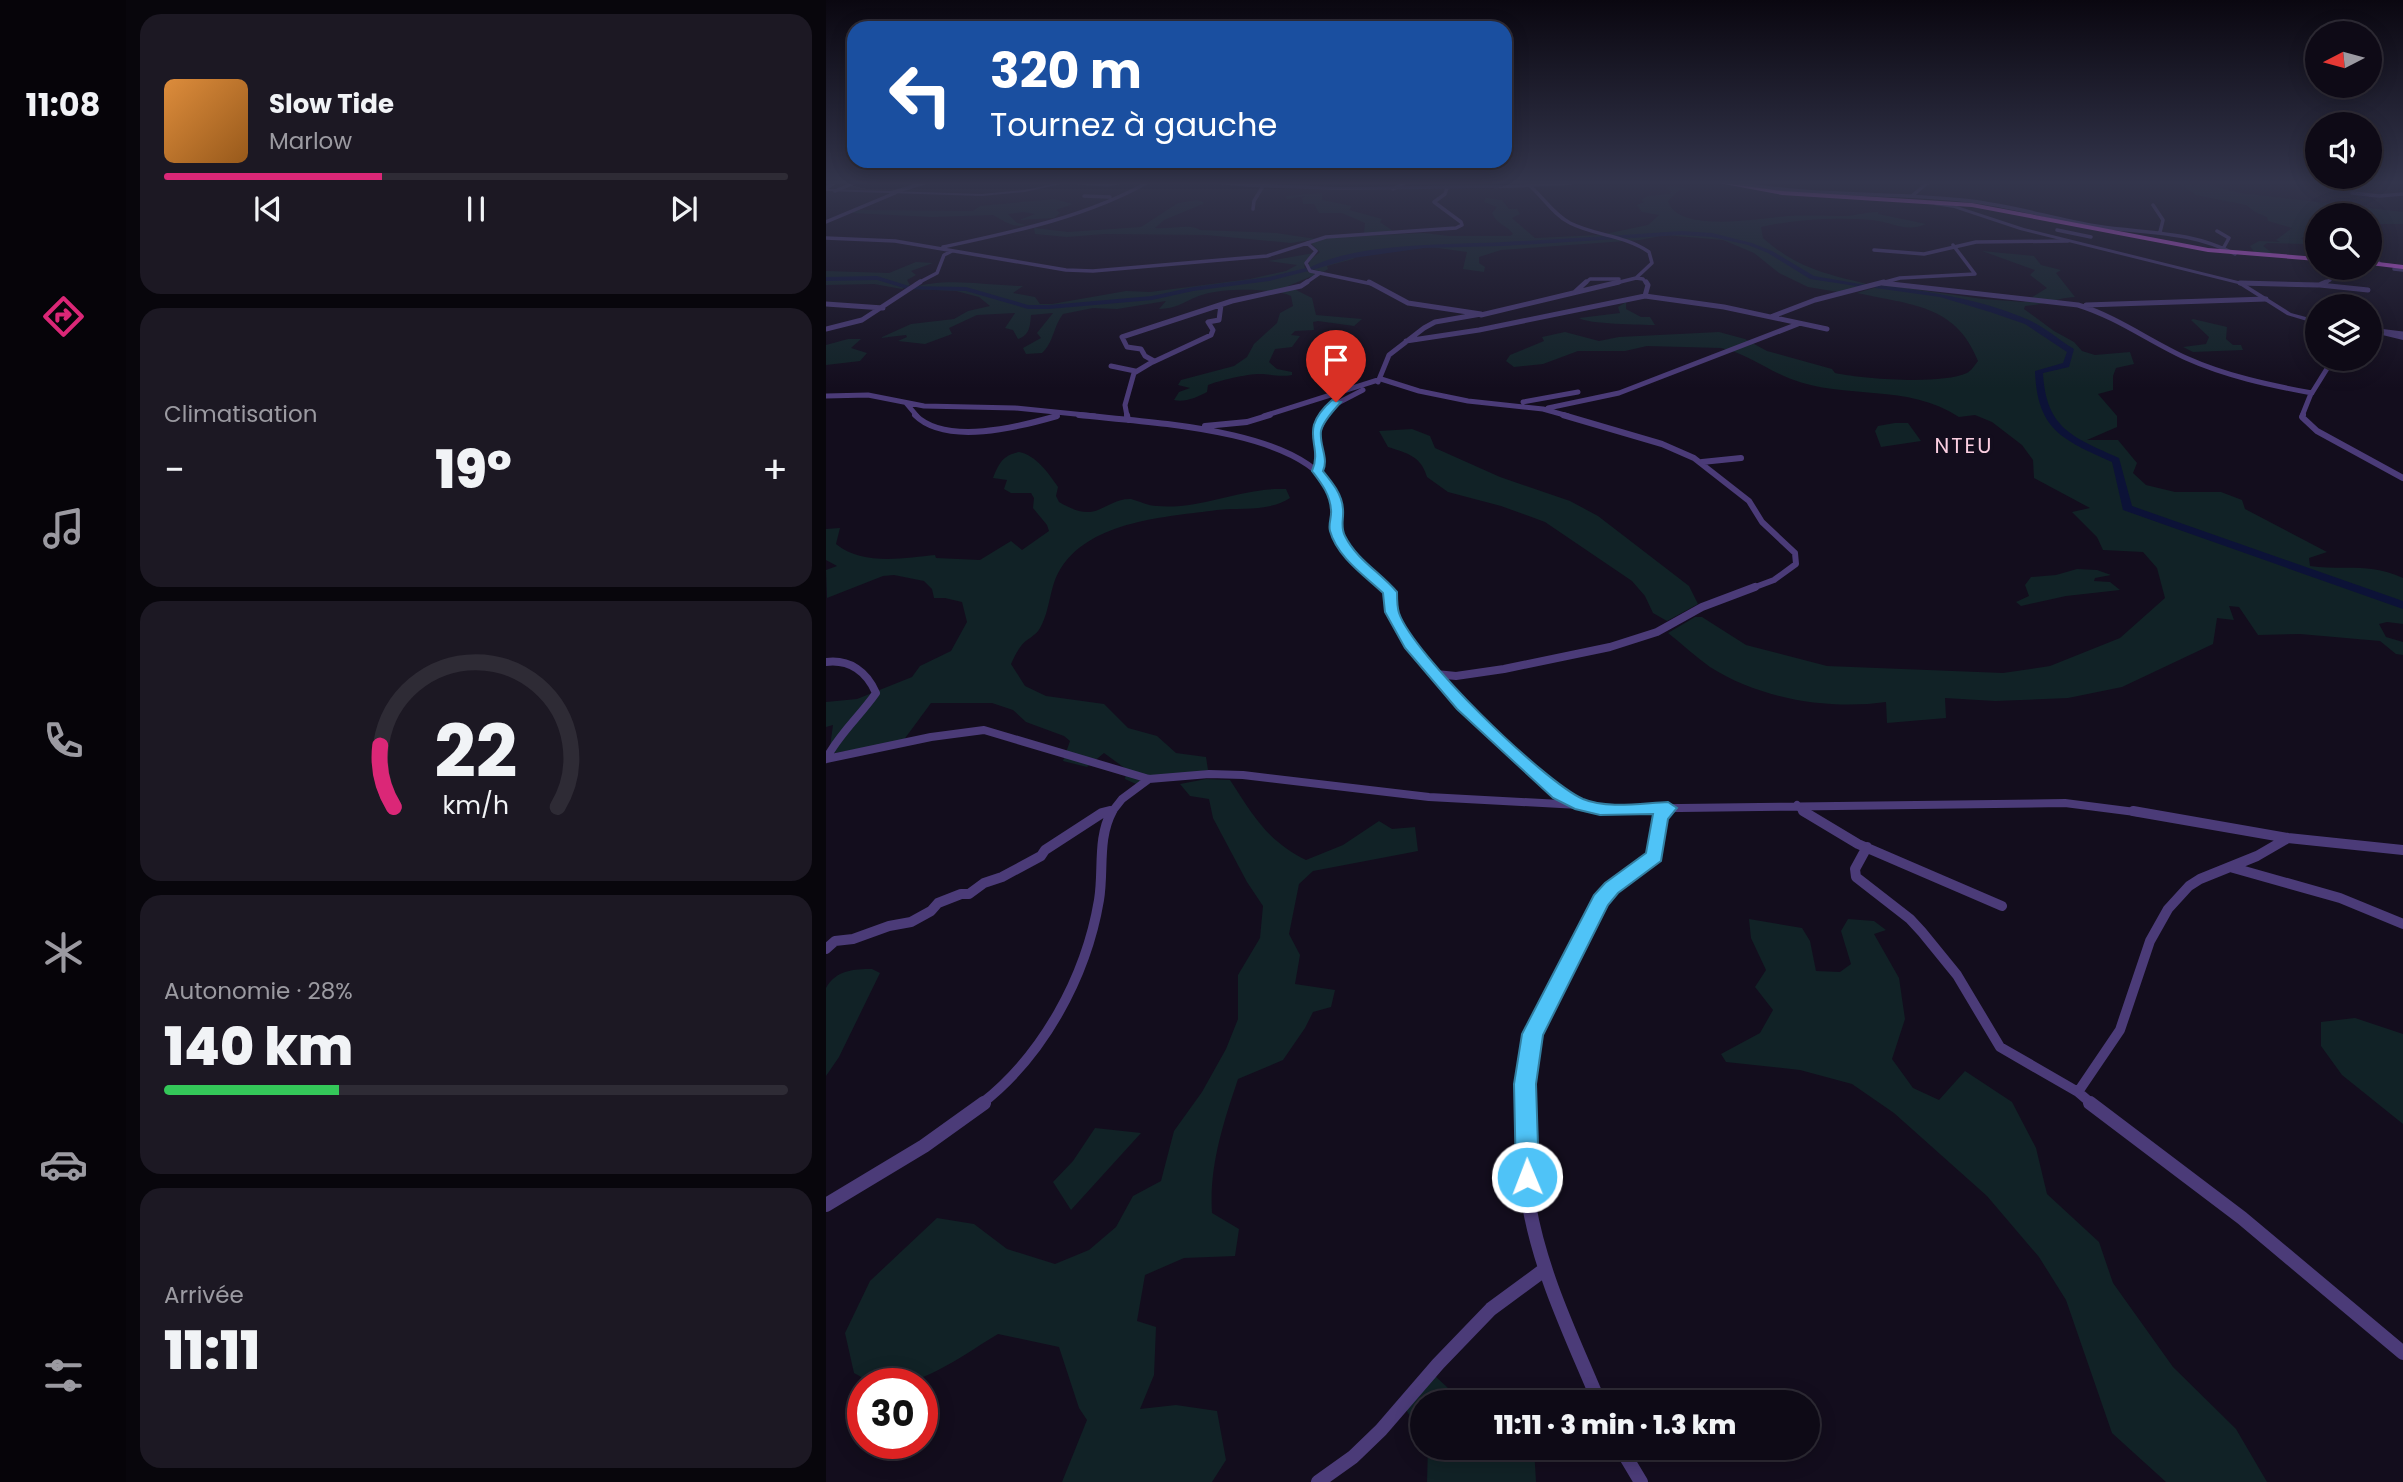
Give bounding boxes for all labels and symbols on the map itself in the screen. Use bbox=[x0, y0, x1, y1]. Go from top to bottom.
north arrow bbox=[2305, 21, 2382, 98]
pin bbox=[1306, 330, 1366, 402]
district label: NTEU bbox=[1934, 431, 1994, 460]
position arrow bbox=[1490, 1140, 1564, 1214]
speed limit sign: 30 bbox=[847, 1368, 938, 1459]

